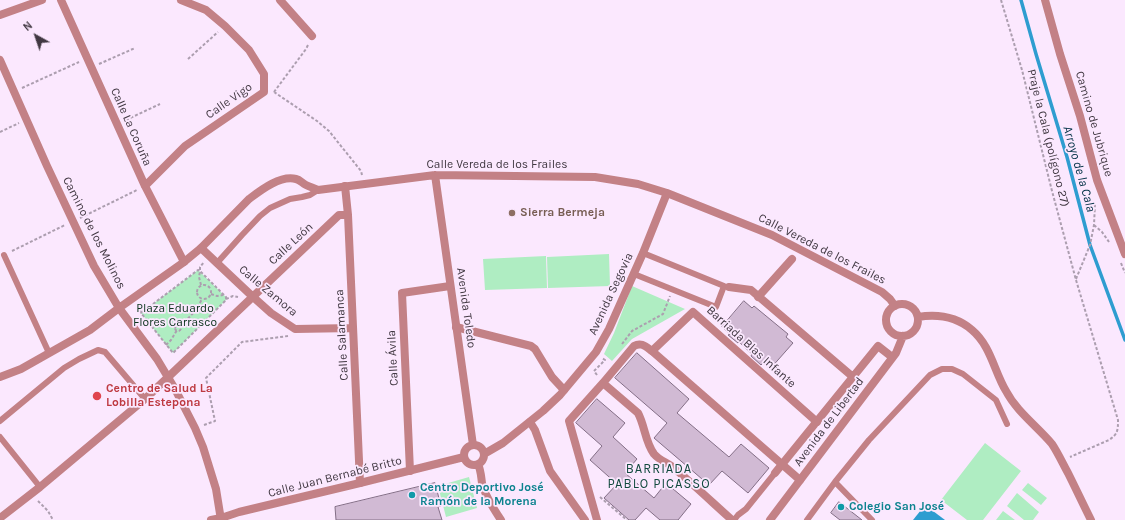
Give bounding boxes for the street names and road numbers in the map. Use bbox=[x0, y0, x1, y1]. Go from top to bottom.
street label: Praje la Cala (polígono 27) bbox=[1024, 68, 1072, 208]
street label: Camino de Jubrique bbox=[1072, 70, 1116, 178]
street label: Calle Vigo bbox=[203, 80, 255, 122]
street label: Calle La Coruña bbox=[107, 86, 155, 168]
street label: Calle Vereda de los Frailes bbox=[426, 158, 568, 172]
street label: Camino de los Molinos bbox=[59, 174, 129, 292]
street label: Calle Vereda de los Frailes bbox=[756, 211, 888, 287]
street label: Calle León bbox=[266, 220, 316, 268]
street label: Avenida Segovia bbox=[586, 251, 636, 337]
street label: Calle Zamora bbox=[236, 262, 300, 320]
street label: Avenida Toledo bbox=[453, 267, 479, 349]
street label: Calle Salamanca bbox=[332, 289, 352, 381]
street label: Barriada Blas Infante bbox=[703, 303, 799, 391]
street label: Calle Ávila bbox=[384, 330, 402, 386]
street label: Avenida de Libertad bbox=[791, 375, 867, 469]
street label: Calle Juan Bernabé Britto bbox=[267, 453, 403, 501]

